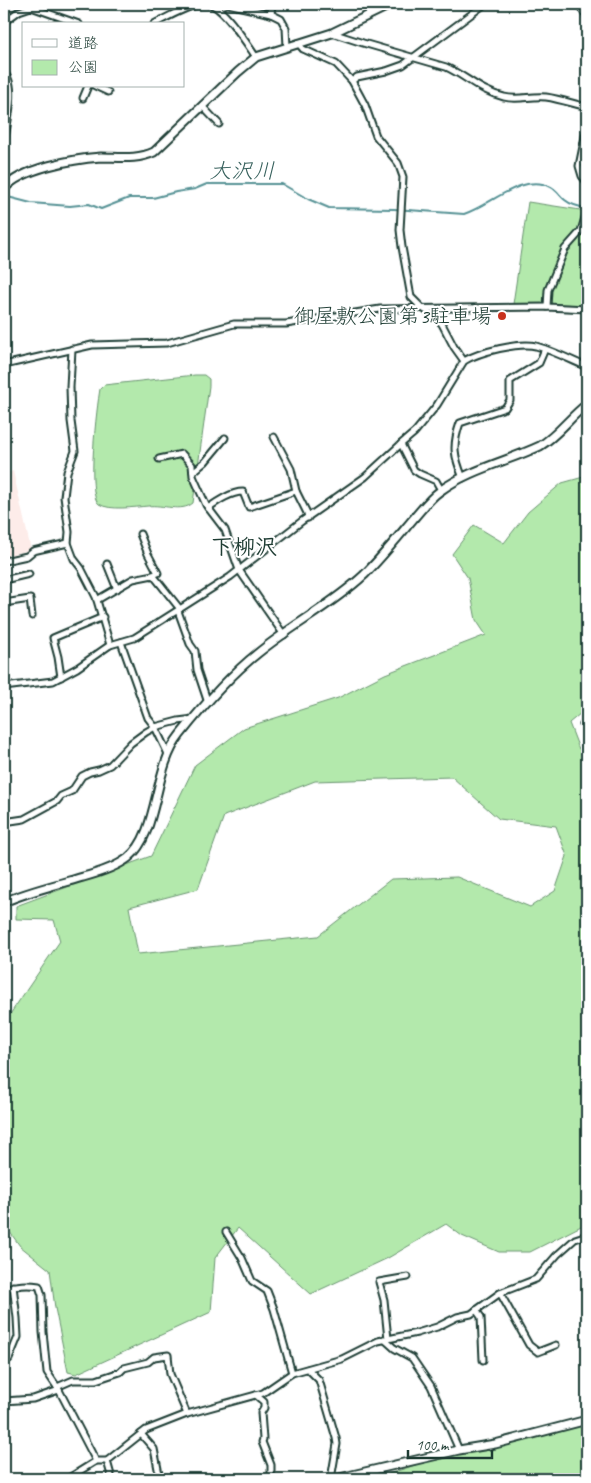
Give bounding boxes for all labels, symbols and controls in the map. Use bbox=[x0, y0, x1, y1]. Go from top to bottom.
legend bbox=[22, 22, 185, 88]
text: 道路 bbox=[68, 34, 98, 53]
text: 公園 bbox=[68, 58, 98, 77]
water label: 大沢川 bbox=[209, 157, 275, 185]
place label: 御屋敷公園第3駐車場 bbox=[294, 303, 492, 329]
marker: 御屋敷公園第3駐車場 bbox=[496, 310, 508, 322]
district label: 下柳沢 bbox=[211, 533, 277, 561]
scale bar bbox=[408, 1428, 492, 1460]
text: 100 m bbox=[416, 1436, 450, 1455]

